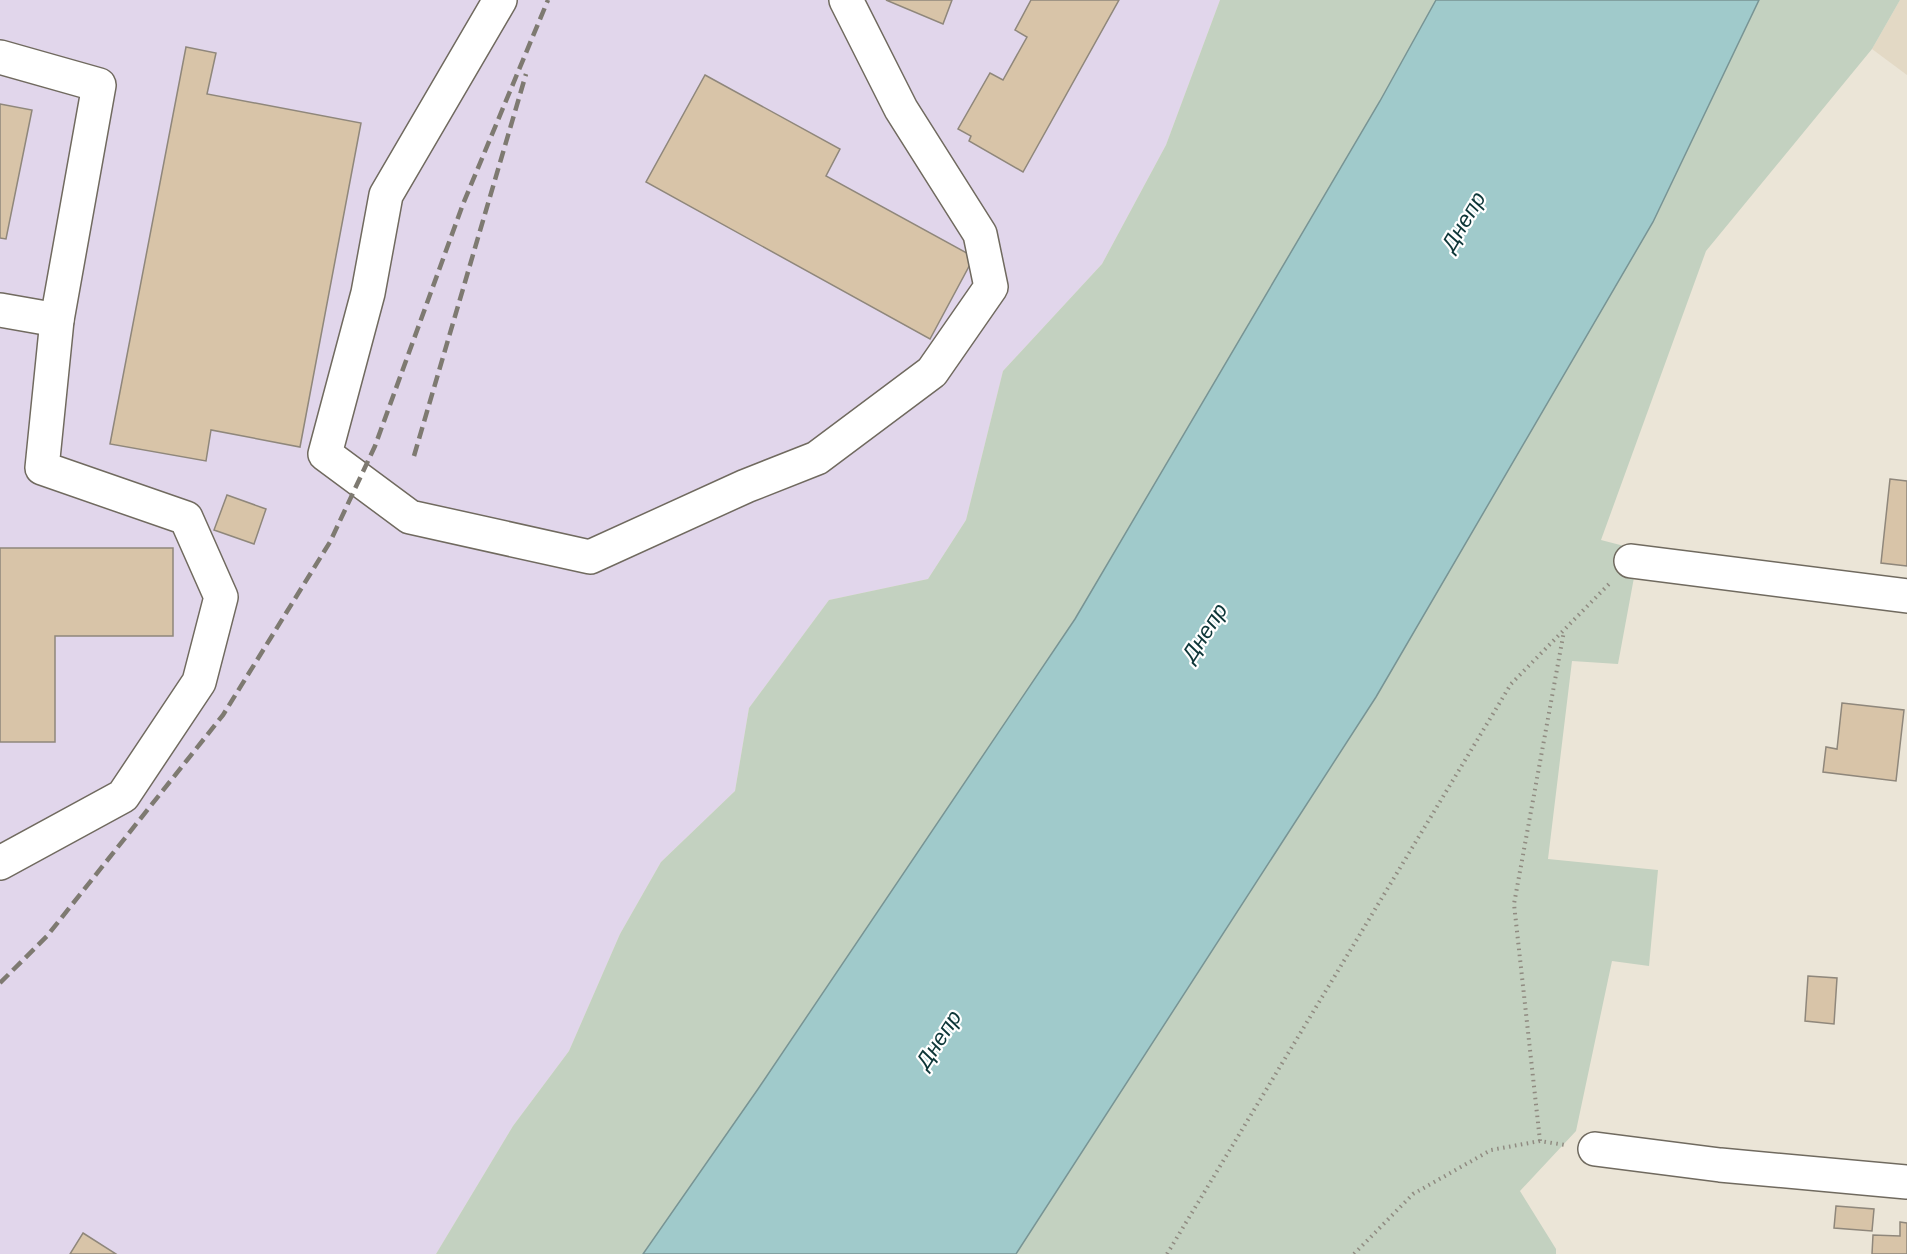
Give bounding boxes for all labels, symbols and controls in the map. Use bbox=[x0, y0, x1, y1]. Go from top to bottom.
water label: Днепр bbox=[1435, 187, 1491, 258]
water label: Днепр bbox=[1175, 599, 1232, 669]
water label: Днепр bbox=[909, 1006, 966, 1076]

